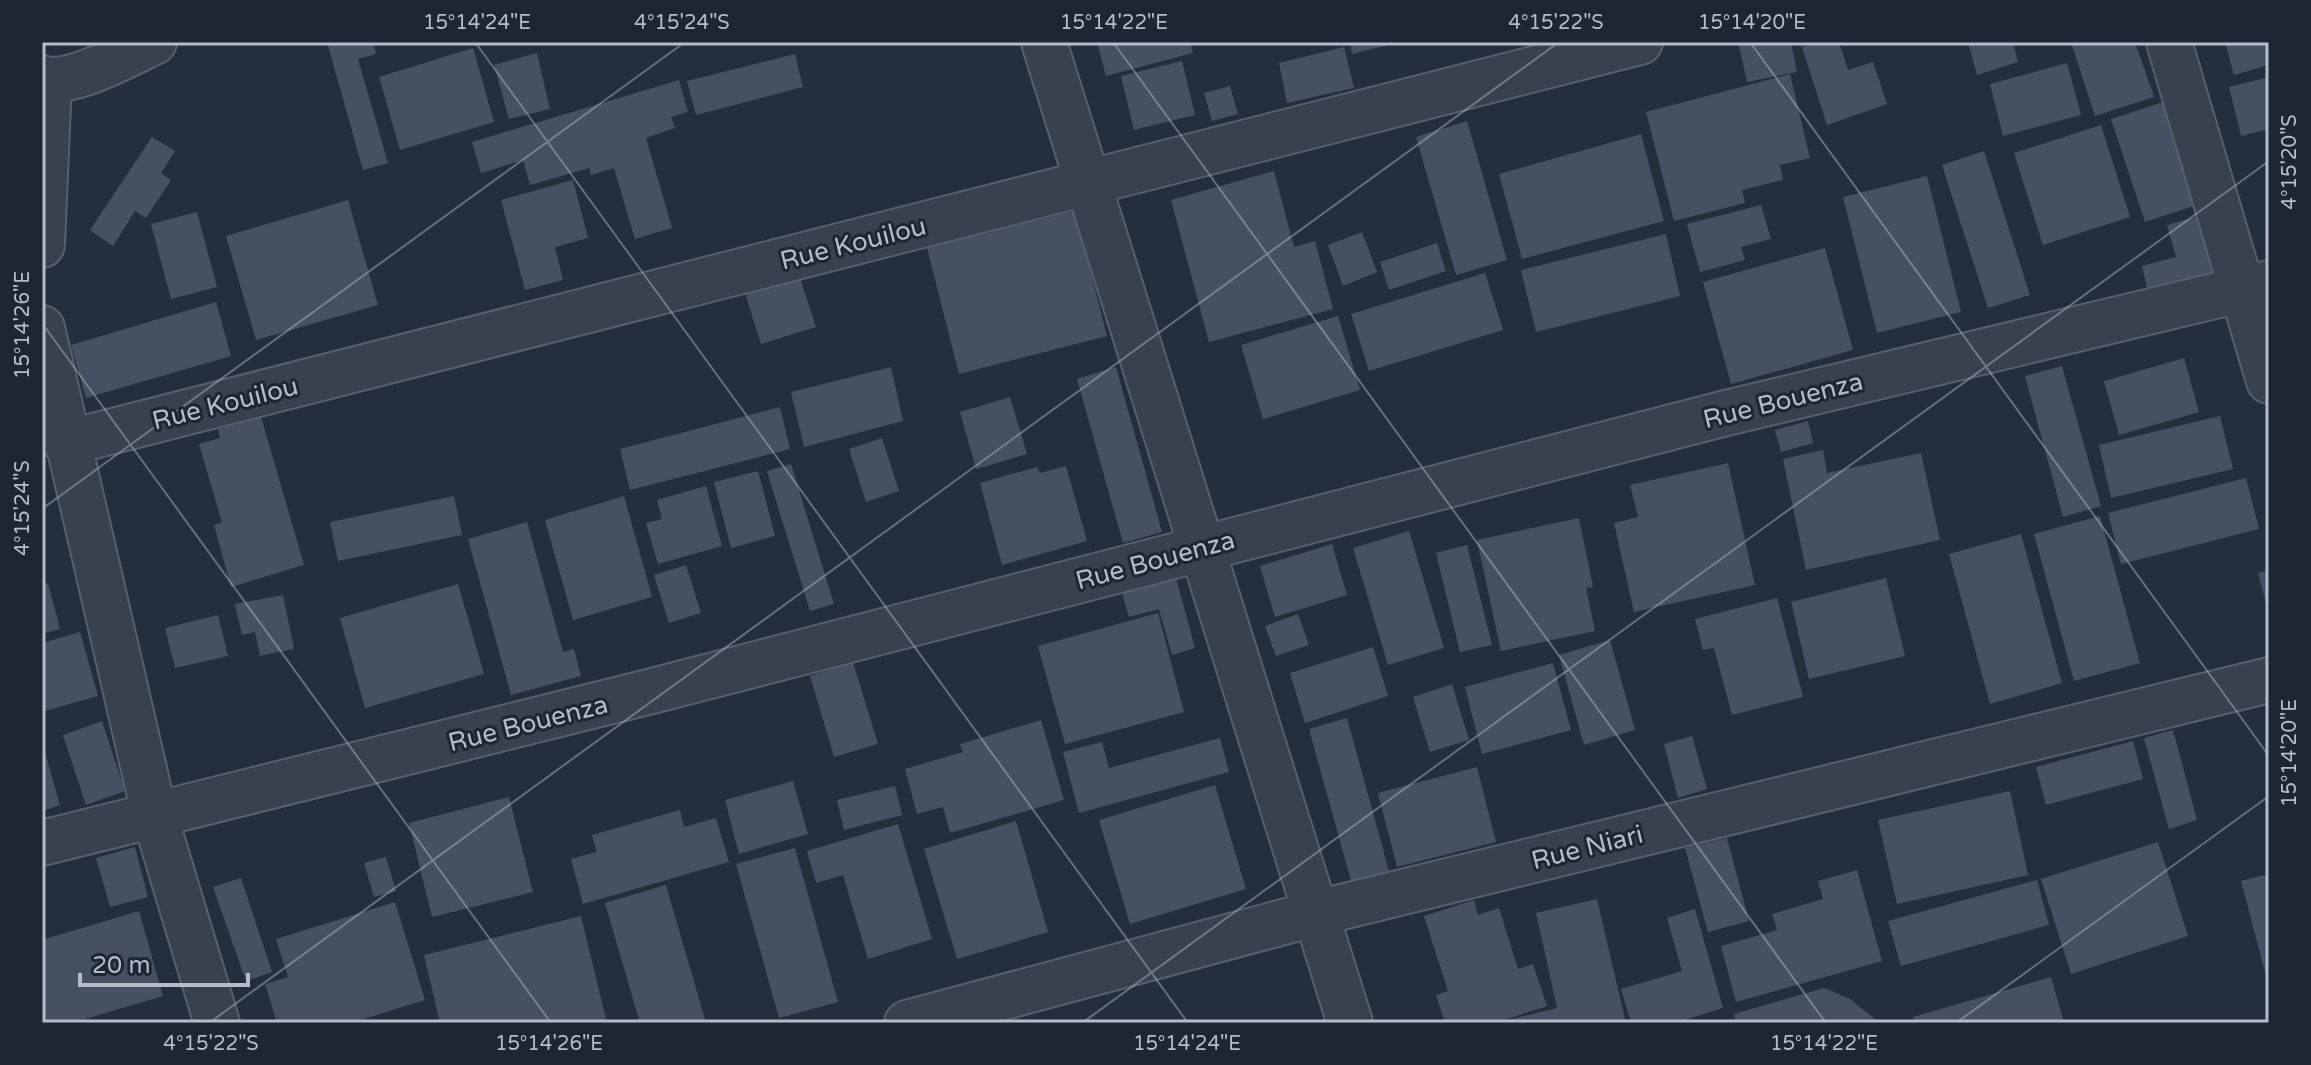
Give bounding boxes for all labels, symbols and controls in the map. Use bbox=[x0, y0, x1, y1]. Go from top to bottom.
text: 15°14'24"E bbox=[423, 11, 531, 35]
text: 4°15'24"S bbox=[634, 11, 730, 35]
text: 15°14'22"E bbox=[1060, 11, 1168, 35]
text: 4°15'22"S bbox=[1508, 11, 1604, 35]
text: 15°14'20"E bbox=[1698, 11, 1806, 35]
text: 4°15'20"S bbox=[2278, 114, 2302, 210]
street label: Rue Kouilou bbox=[777, 210, 929, 277]
text: 15°14'26"E bbox=[11, 271, 35, 379]
street label: Rue Bouenza bbox=[1700, 366, 1866, 435]
street label: Rue Kouilou bbox=[149, 370, 301, 437]
text: 4°15'24"S bbox=[11, 460, 35, 556]
street label: Rue Bouenza bbox=[1072, 524, 1238, 597]
street label: Rue Bouenza bbox=[445, 689, 611, 758]
text: 15°14'20"E bbox=[2278, 699, 2302, 807]
street label: Rue Niari bbox=[1528, 819, 1646, 876]
scale bar bbox=[80, 937, 248, 987]
text: 20 m bbox=[92, 951, 150, 980]
text: 4°15'22"S bbox=[163, 1032, 259, 1056]
text: 15°14'26"E bbox=[495, 1032, 603, 1056]
text: 15°14'24"E bbox=[1133, 1032, 1241, 1056]
text: 15°14'22"E bbox=[1770, 1032, 1878, 1056]

